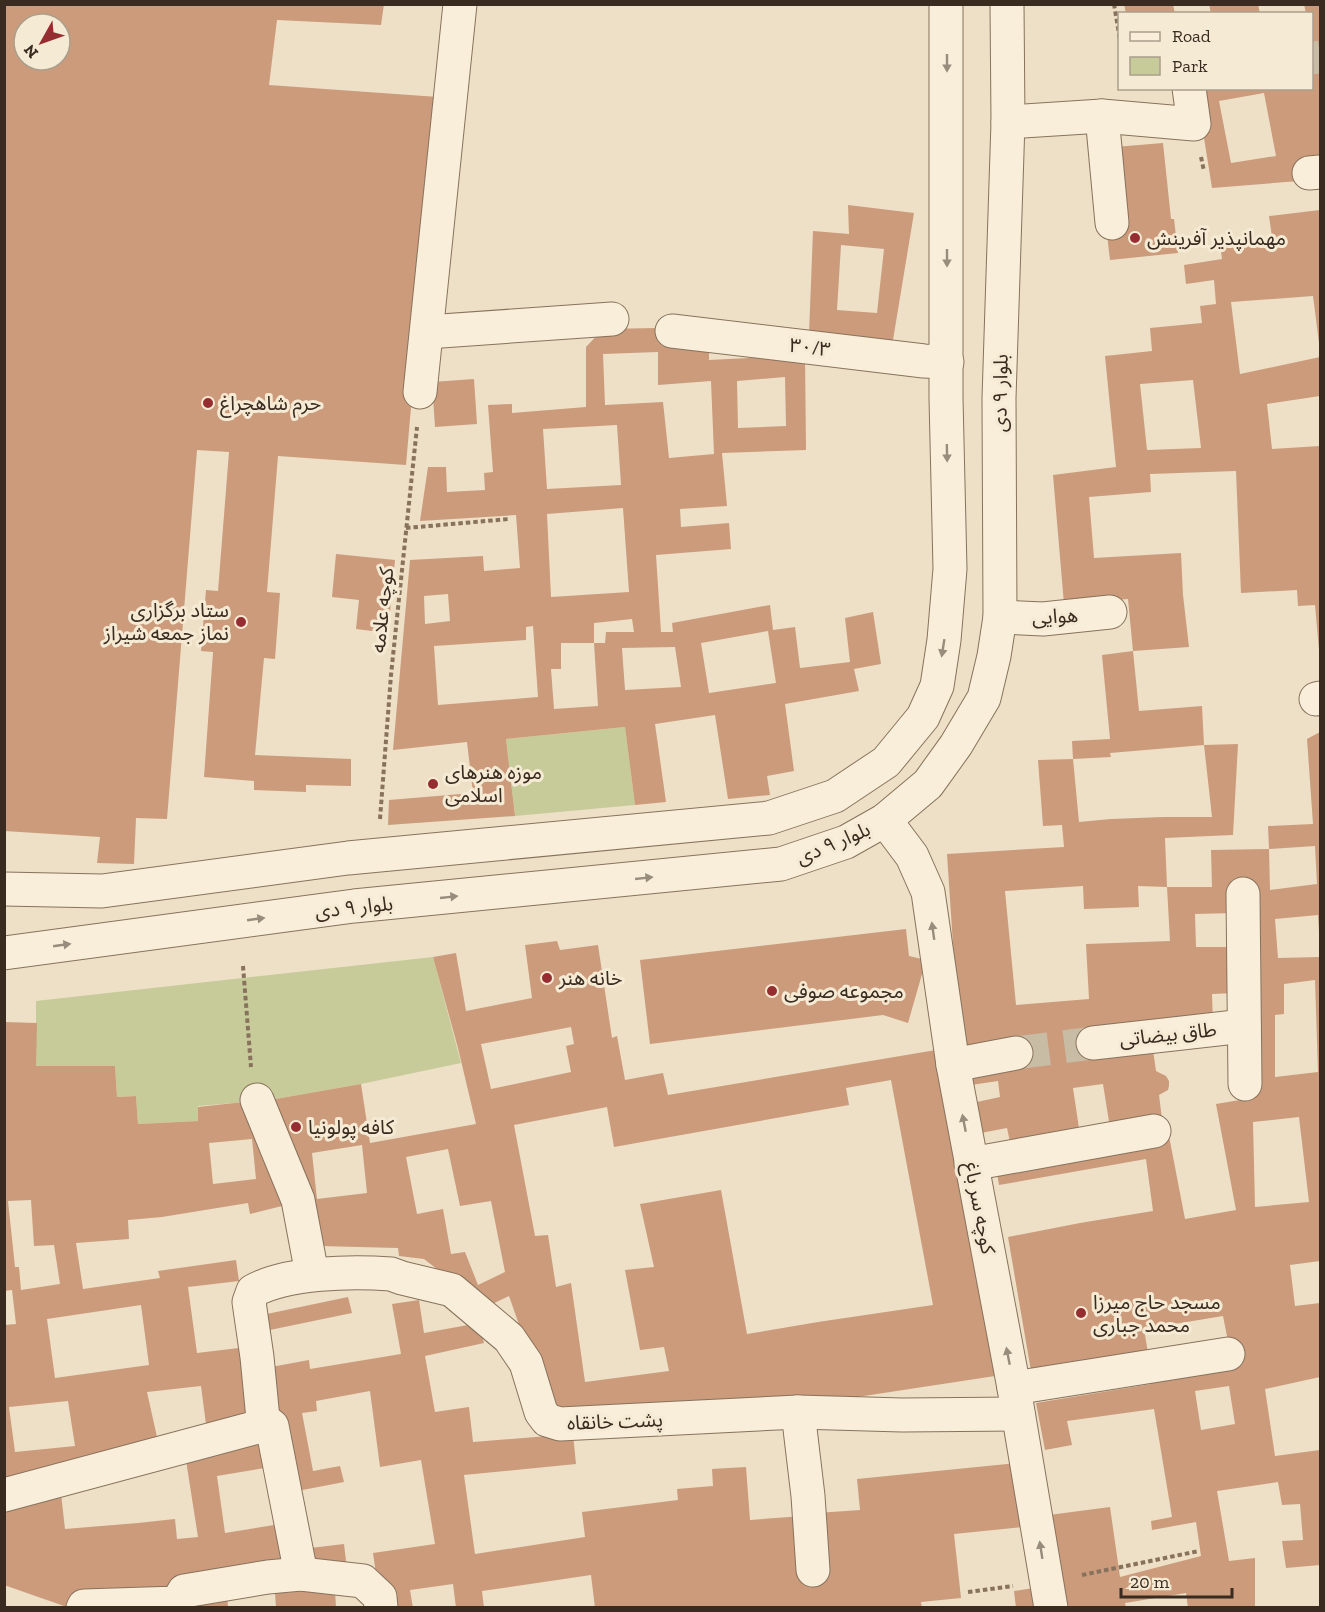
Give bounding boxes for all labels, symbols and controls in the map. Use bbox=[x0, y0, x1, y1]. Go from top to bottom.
north arrow bbox=[12, 12, 72, 72]
legend bbox=[1118, 12, 1313, 90]
text: Road bbox=[1172, 25, 1211, 47]
text: N bbox=[20, 41, 42, 62]
one-way arrow bbox=[942, 53, 952, 72]
text: Park bbox=[1172, 55, 1208, 77]
place label: مهمانپذیر آفرینش bbox=[1147, 226, 1286, 251]
marker: مهمانپذیر آفرینش bbox=[1128, 231, 1142, 245]
one-way arrow bbox=[942, 248, 952, 267]
street label: ۳۰/۳ bbox=[788, 333, 832, 361]
street label: بلوار ۹ دی bbox=[987, 354, 1013, 432]
place label: حرم شاهچراغ bbox=[220, 391, 321, 418]
marker: حرم شاهچراغ bbox=[201, 396, 215, 410]
one-way arrow bbox=[942, 443, 952, 462]
street label: کوچه علامه bbox=[366, 565, 400, 654]
place label: ستاد برگزاری نماز جمعه شیراز bbox=[103, 598, 229, 645]
street label: هوایی bbox=[1031, 603, 1079, 629]
marker: ستاد برگزاری نماز جمعه شیراز bbox=[234, 615, 248, 629]
one-way arrow bbox=[938, 638, 947, 657]
place label: موزه هنرهای اسلامی bbox=[445, 760, 542, 807]
marker: موزه هنرهای اسلامی bbox=[426, 777, 440, 791]
street label: بلوار ۹ دی bbox=[792, 817, 874, 869]
one-way arrow bbox=[634, 873, 653, 883]
street label: بلوار ۹ دی bbox=[314, 891, 394, 923]
one-way arrow bbox=[440, 892, 459, 902]
one-way arrow bbox=[246, 915, 265, 924]
one-way arrow bbox=[929, 921, 938, 940]
one-way arrow bbox=[53, 940, 72, 950]
place label: خانه هنر bbox=[558, 966, 623, 990]
marker: خانه هنر bbox=[540, 971, 554, 985]
place label: مجموعه صوفی bbox=[784, 979, 904, 1003]
marker: مجموعه صوفی bbox=[765, 984, 779, 998]
street label: طاق بیضاتی bbox=[1118, 1017, 1218, 1051]
one-way arrow bbox=[959, 1113, 968, 1132]
place label: کافه پولونیا bbox=[308, 1115, 395, 1140]
marker: کافه پولونیا bbox=[289, 1120, 303, 1134]
street label: کوچه سر باغ bbox=[956, 1160, 1001, 1257]
place label: مسجد حاج میرزا محمد جباری bbox=[1093, 1290, 1221, 1337]
marker: مسجد حاج میرزا محمد جباری bbox=[1074, 1306, 1088, 1320]
one-way arrow bbox=[1003, 1346, 1012, 1365]
street label: پشت خانقاه bbox=[567, 1407, 664, 1436]
one-way arrow bbox=[1036, 1540, 1045, 1559]
scale bar bbox=[1121, 1561, 1232, 1599]
text: 20 m bbox=[1130, 1571, 1170, 1593]

